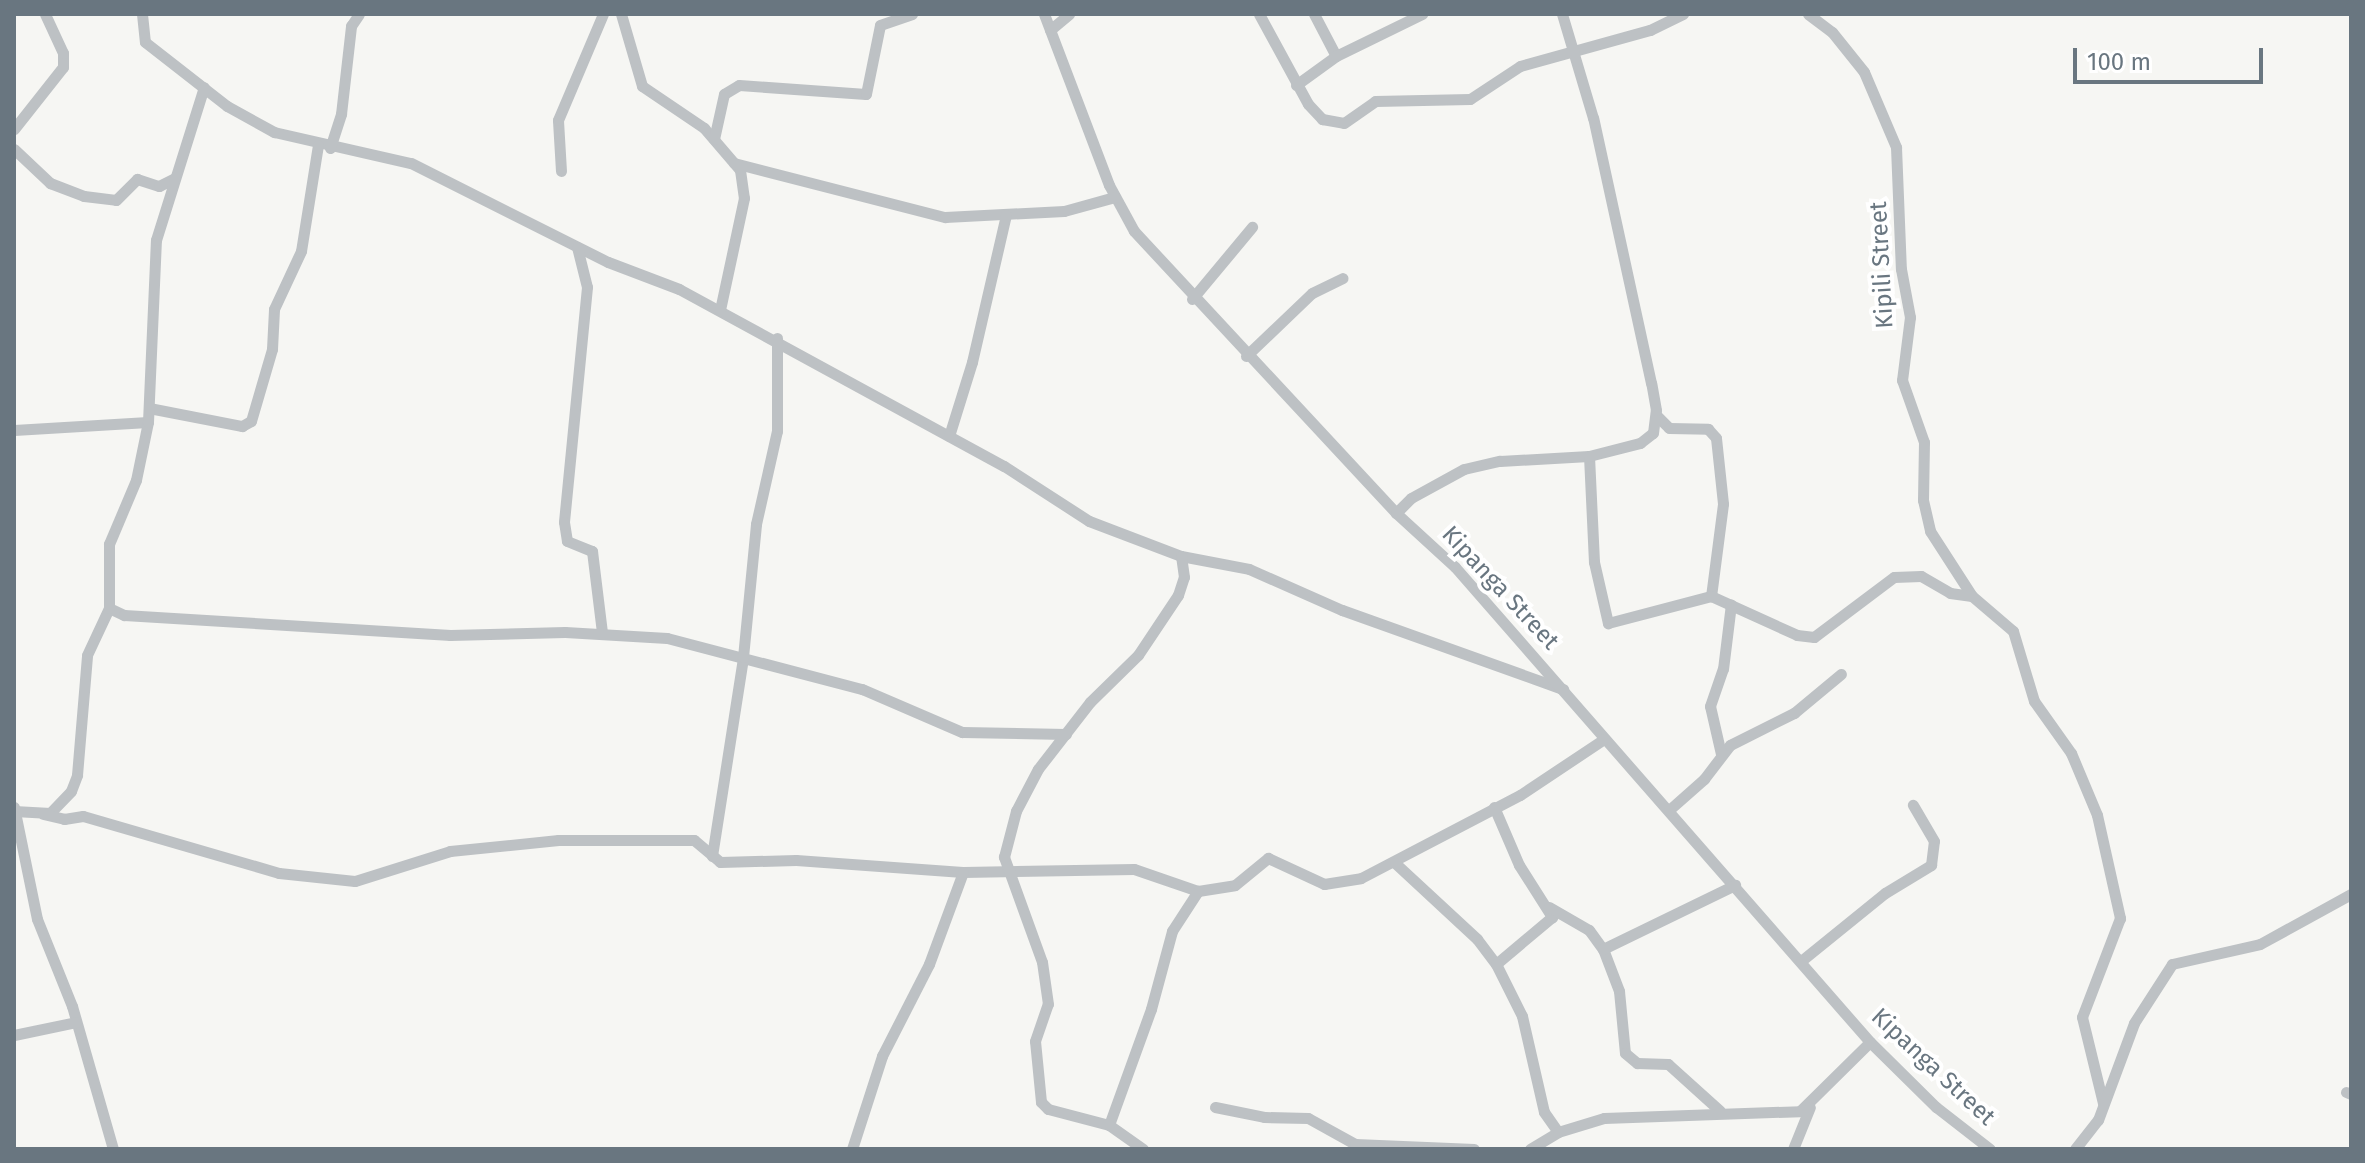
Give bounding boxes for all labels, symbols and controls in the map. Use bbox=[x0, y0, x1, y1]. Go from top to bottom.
scale bar bbox=[2077, 32, 2267, 82]
text: 100 m bbox=[2087, 48, 2151, 76]
street label: Kipili Street bbox=[1864, 201, 1900, 329]
street label: Kipanga Street bbox=[1435, 520, 1565, 656]
street label: Kipanga Street bbox=[1865, 1002, 2001, 1132]

